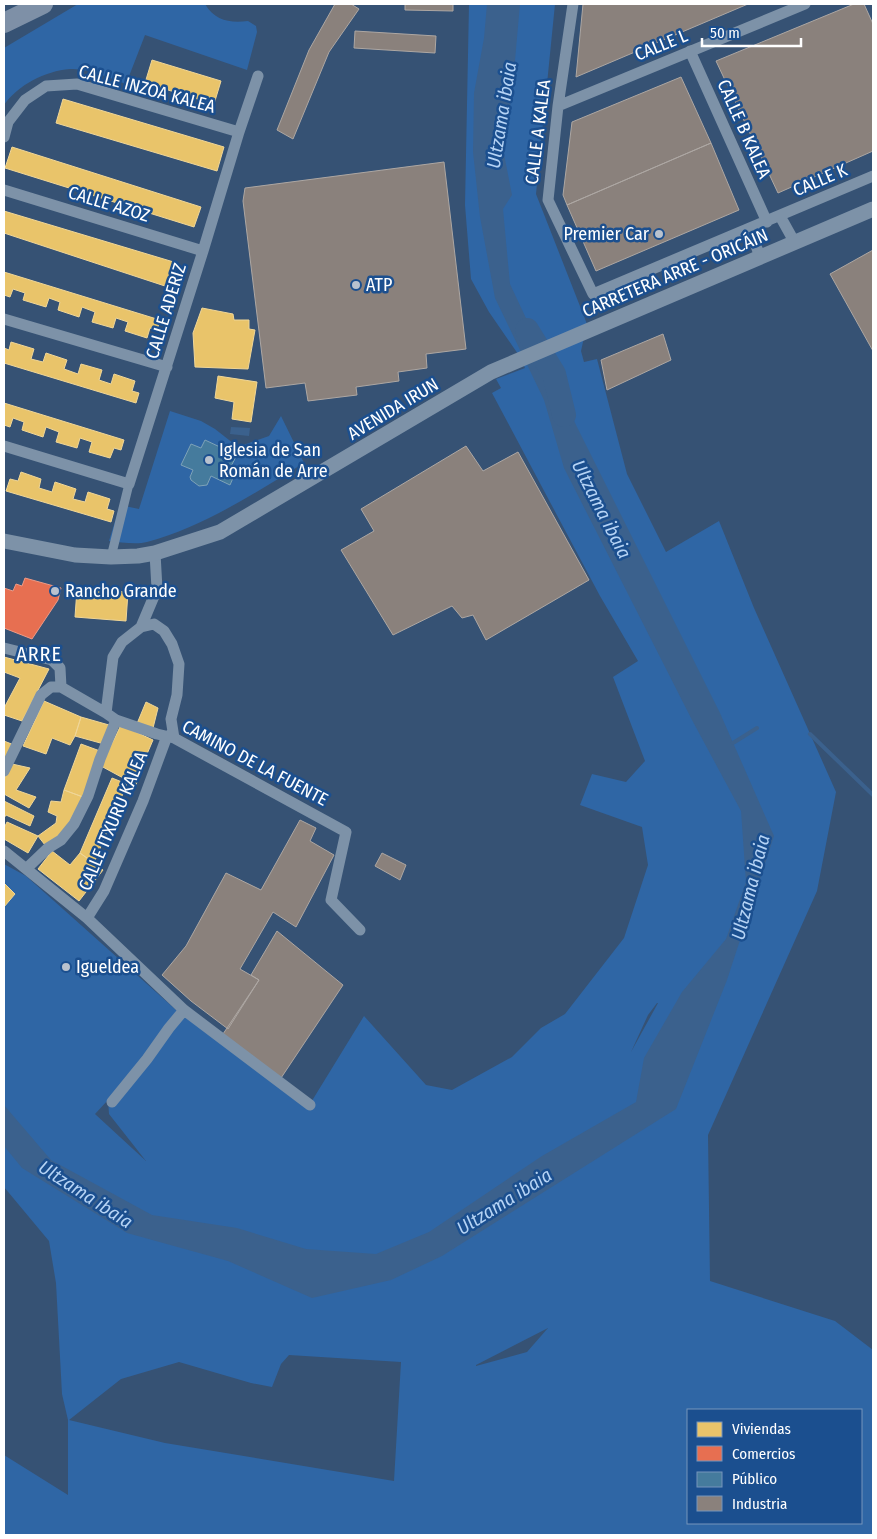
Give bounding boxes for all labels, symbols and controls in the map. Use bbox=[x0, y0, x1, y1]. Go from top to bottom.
scale bar bbox=[702, 15, 801, 47]
street label: CALLE L bbox=[631, 24, 691, 66]
text: 50 m bbox=[710, 24, 740, 42]
street label: CALLE INZOA KALEA bbox=[76, 60, 218, 118]
water label: Ultzama ibaia bbox=[482, 60, 521, 170]
street label: CALLE B KALEA bbox=[712, 76, 776, 182]
street label: CALLE A KALEA bbox=[521, 78, 555, 186]
street label: CALLE K bbox=[790, 159, 851, 201]
street label: CALLE AZOZ bbox=[66, 181, 152, 227]
place label: Premier Car bbox=[563, 223, 650, 245]
street label: CARRETERA ARRE - ORICÁIN bbox=[578, 223, 771, 322]
marker: Premier Car bbox=[653, 228, 665, 240]
street label: CALLE ADERIZ bbox=[141, 261, 191, 361]
place label: ATP bbox=[366, 274, 392, 296]
marker: ATP bbox=[350, 279, 362, 291]
street label: AVENIDA IRUN bbox=[343, 373, 443, 445]
place label: Iglesia de San Román de Arre bbox=[219, 439, 328, 482]
marker: Iglesia de San Román de Arre bbox=[203, 454, 215, 466]
water label: Ultzama ibaia bbox=[567, 456, 636, 562]
place label: Rancho Grande bbox=[65, 580, 177, 602]
marker: Rancho Grande bbox=[49, 585, 61, 597]
district label: ARRE bbox=[16, 642, 62, 666]
street label: CAMINO DE LA FUENTE bbox=[178, 715, 332, 811]
street label: CALLE ITXURU KALEA bbox=[74, 748, 152, 894]
water label: Ultzama ibaia bbox=[726, 832, 775, 942]
place label: Igueldea bbox=[76, 956, 139, 978]
marker: Igueldea bbox=[60, 961, 72, 973]
water label: Ultzama ibaia bbox=[34, 1155, 137, 1233]
water label: Ultzama ibaia bbox=[453, 1163, 556, 1240]
legend bbox=[687, 1409, 862, 1524]
text: Viviendas bbox=[732, 1420, 791, 1438]
text: Comercios bbox=[732, 1445, 795, 1463]
text: Público bbox=[732, 1470, 777, 1488]
text: Industria bbox=[732, 1495, 787, 1513]

